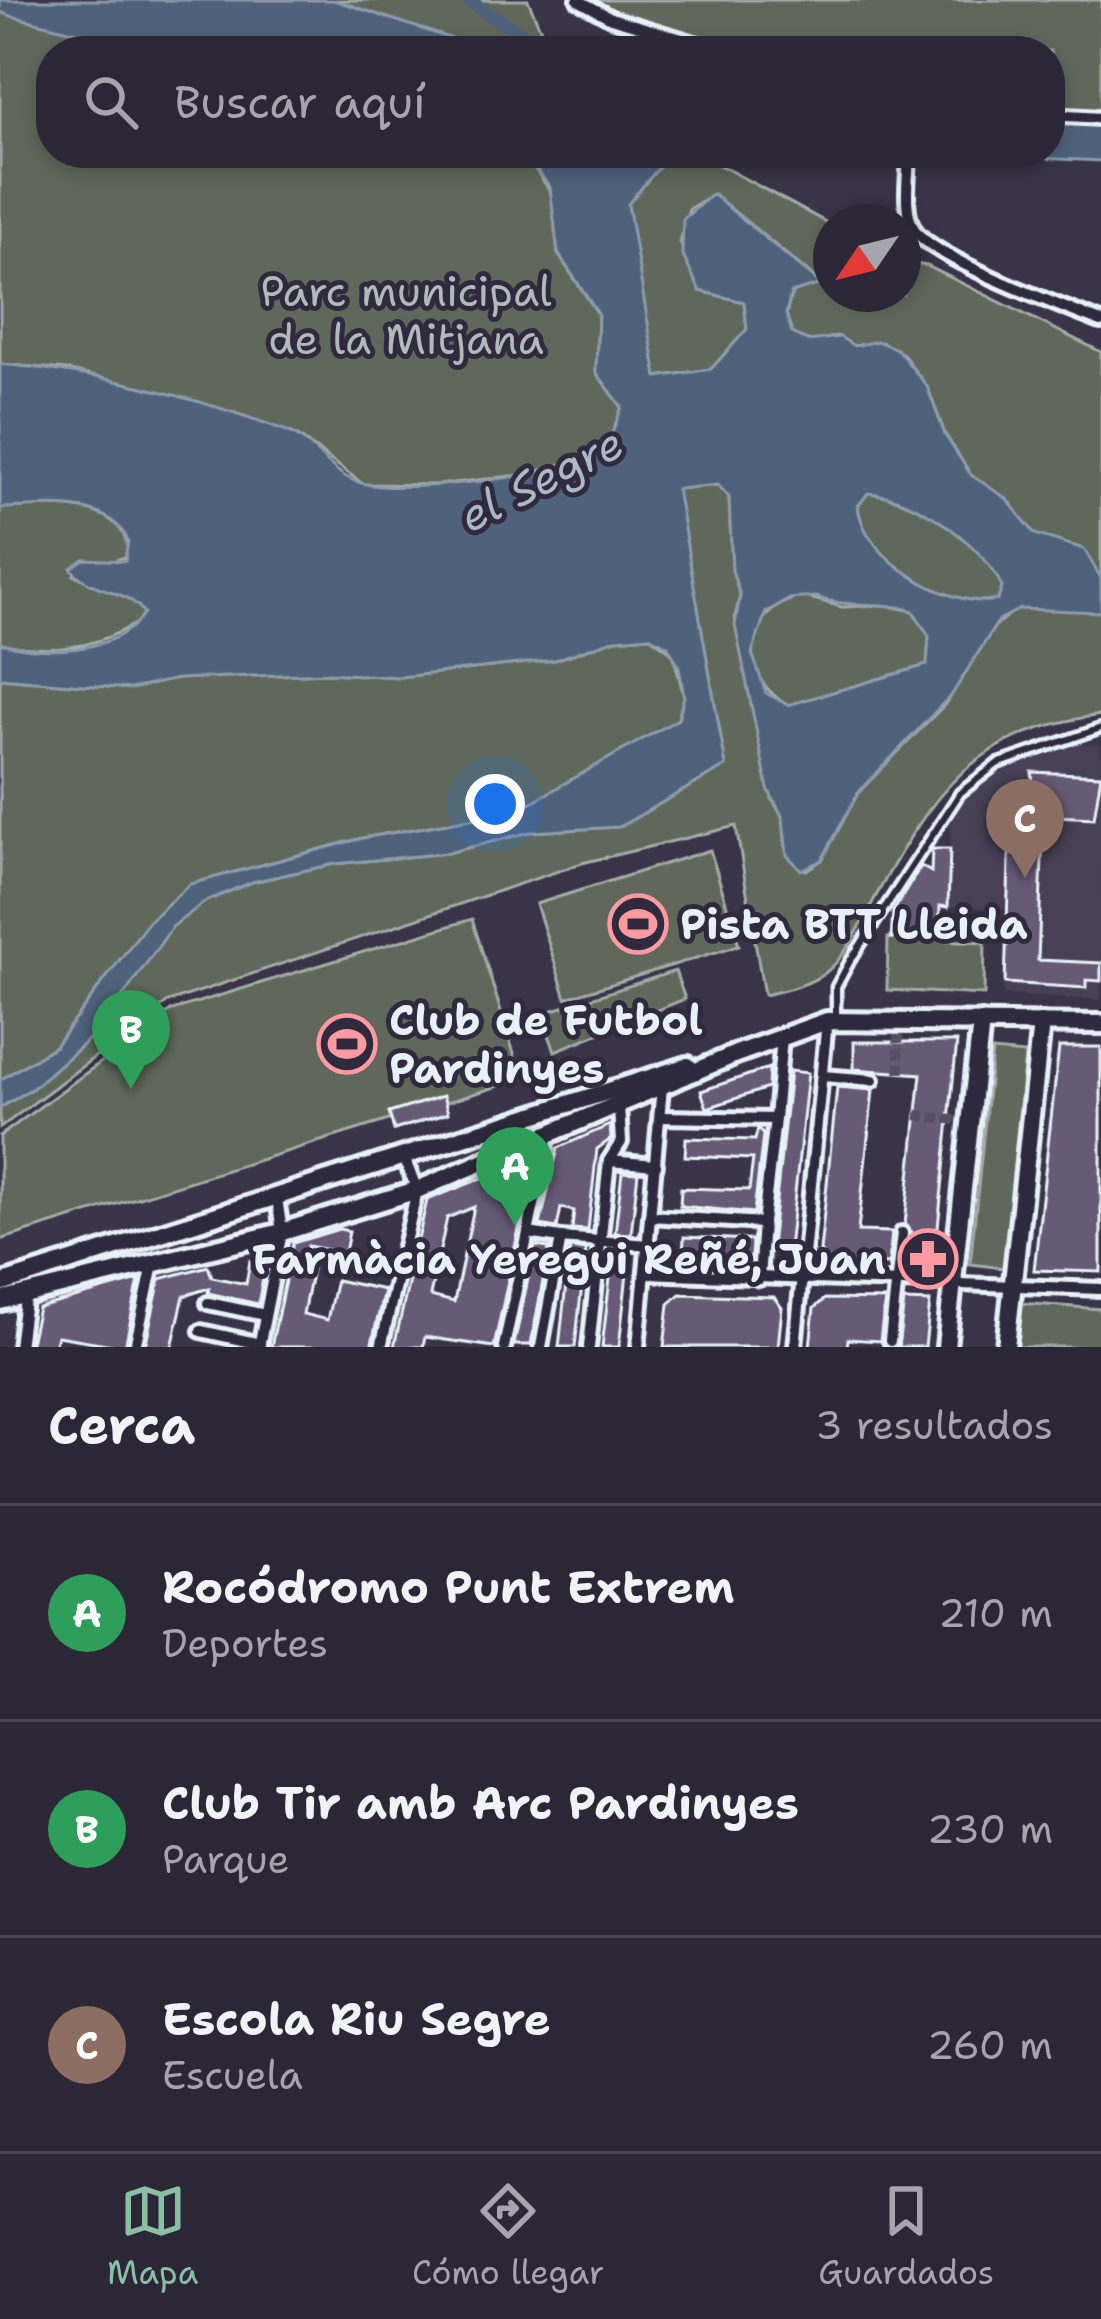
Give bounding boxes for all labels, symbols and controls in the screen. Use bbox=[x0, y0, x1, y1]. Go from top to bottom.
search box bbox=[36, 36, 1065, 168]
icon: search bbox=[78, 69, 144, 135]
text: Buscar aquí bbox=[174, 72, 426, 132]
north arrow bbox=[813, 204, 921, 312]
park label: Parc municipal de la Mitjana bbox=[260, 263, 552, 367]
water label: el Segre bbox=[449, 412, 633, 546]
your location bbox=[465, 774, 525, 834]
pin: C bbox=[986, 779, 1064, 878]
sports icon: Pista BTT Lleida bbox=[607, 893, 669, 955]
place label: Pista BTT Lleida bbox=[680, 896, 1028, 952]
pin: B bbox=[92, 990, 170, 1089]
place label: Club de Futbol Pardinyes bbox=[389, 992, 703, 1096]
sports icon: Club de Futbol Pardinyes bbox=[316, 1013, 378, 1075]
pin: A bbox=[476, 1127, 554, 1226]
pharmacy icon: Farmàcia Yeregui Reñé, Juan bbox=[897, 1228, 959, 1290]
place label: Farmàcia Yeregui Reñé, Juan bbox=[252, 1231, 886, 1287]
text: Cerca bbox=[48, 1391, 195, 1459]
text: 3 resultados bbox=[815, 1399, 1053, 1451]
text: Rocódromo Punt Extrem bbox=[162, 1557, 734, 1617]
text: A bbox=[72, 1587, 102, 1639]
text: 210 m bbox=[938, 1587, 1053, 1639]
text: Deportes bbox=[162, 1617, 328, 1669]
text: Club Tir amb Arc Pardinyes bbox=[162, 1773, 799, 1833]
text: B bbox=[75, 1803, 99, 1855]
text: 230 m bbox=[927, 1803, 1053, 1855]
text: Parque bbox=[162, 1833, 290, 1885]
text: Escola Riu Segre bbox=[162, 1989, 551, 2049]
text: C bbox=[75, 2019, 99, 2071]
text: 260 m bbox=[927, 2019, 1053, 2071]
text: Escuela bbox=[162, 2049, 303, 2101]
tab: Mapa bbox=[107, 2178, 198, 2295]
tab: Cómo llegar bbox=[412, 2178, 604, 2295]
tab: Guardados bbox=[818, 2178, 994, 2295]

